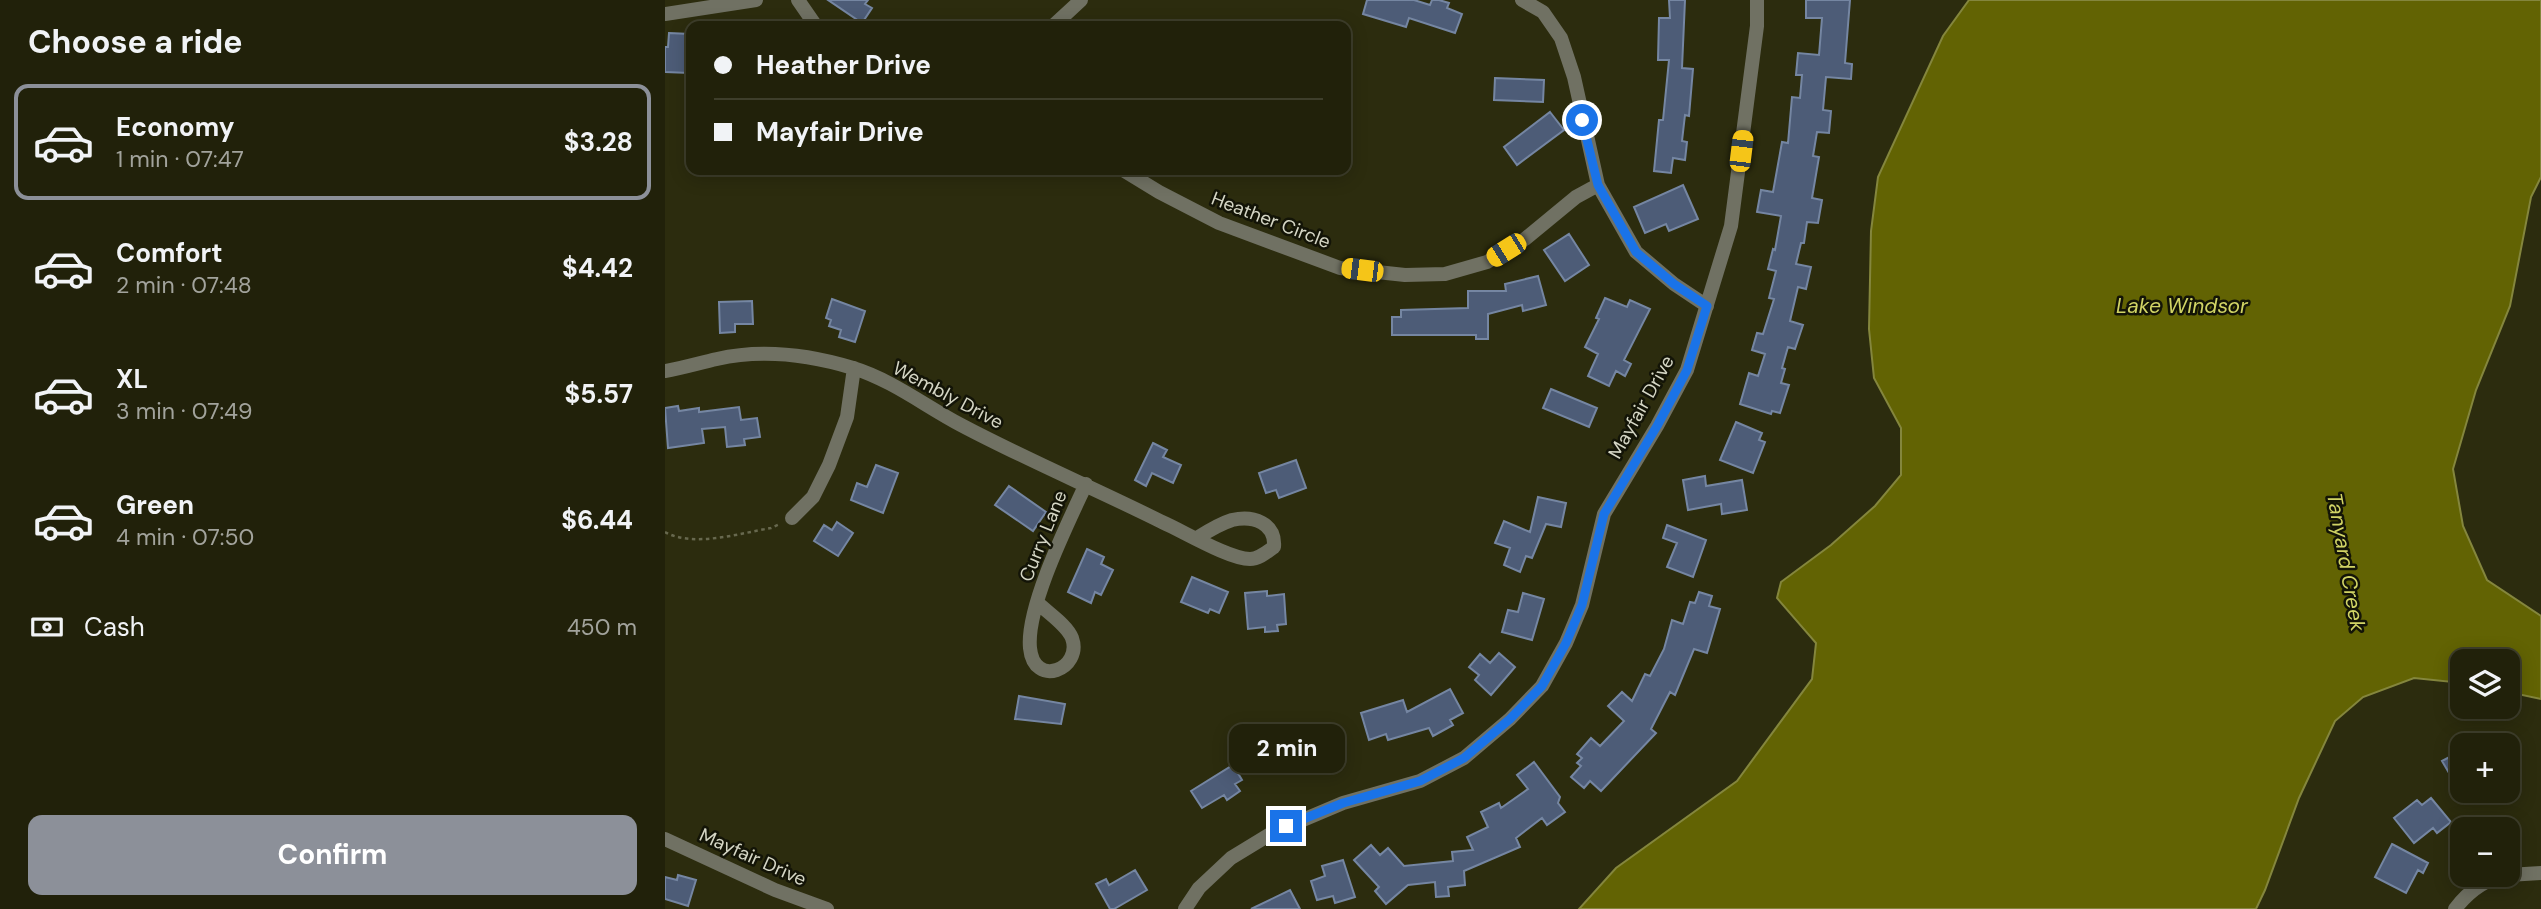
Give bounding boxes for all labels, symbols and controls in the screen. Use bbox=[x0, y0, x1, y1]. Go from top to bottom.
text: Choose a ride bbox=[28, 21, 243, 63]
text: Heather Drive bbox=[756, 48, 931, 82]
route start bbox=[1566, 104, 1598, 136]
text: Economy bbox=[116, 110, 234, 144]
icon: car bbox=[32, 111, 95, 174]
text: Mayfair Drive bbox=[756, 115, 924, 149]
text: $3.28 bbox=[564, 125, 633, 159]
car bbox=[1729, 129, 1754, 173]
text: 1 min · 07:47 bbox=[116, 144, 244, 174]
street label: Heather Circle bbox=[1208, 186, 1334, 254]
car bbox=[1483, 230, 1530, 270]
text: Comfort bbox=[116, 236, 222, 270]
icon: car bbox=[32, 237, 95, 300]
text: $4.42 bbox=[562, 251, 633, 285]
car bbox=[1340, 257, 1385, 283]
text: 2 min · 07:48 bbox=[116, 270, 252, 300]
water label: Lake Windsor bbox=[2116, 292, 2249, 320]
street label: Mayfair Drive bbox=[1602, 351, 1680, 463]
street label: Wembly Drive bbox=[888, 355, 1008, 435]
text: XL bbox=[116, 362, 148, 396]
icon: car bbox=[32, 363, 95, 426]
text: $5.57 bbox=[565, 377, 633, 411]
text: 3 min · 07:49 bbox=[116, 396, 252, 426]
street label: Curry Lane bbox=[1013, 487, 1073, 585]
text: Green bbox=[116, 488, 194, 522]
icon: car bbox=[32, 489, 95, 552]
water label: Tanyard Creek bbox=[2320, 490, 2372, 634]
text: $6.44 bbox=[561, 503, 633, 537]
text: 4 min · 07:50 bbox=[116, 522, 254, 552]
icon: cash bbox=[28, 608, 66, 646]
text: Cash bbox=[84, 610, 145, 644]
text: 450 m bbox=[567, 612, 637, 642]
map controls bbox=[2450, 649, 2520, 887]
button: layers bbox=[2450, 649, 2520, 719]
callout: 2 min bbox=[1228, 724, 1344, 774]
text: 2 min bbox=[1257, 733, 1317, 763]
button: + bbox=[2450, 733, 2520, 803]
route end bbox=[1270, 810, 1302, 842]
button: Confirm bbox=[28, 815, 637, 895]
button: − bbox=[2450, 817, 2520, 887]
street label: Mayfair Drive bbox=[696, 822, 810, 892]

